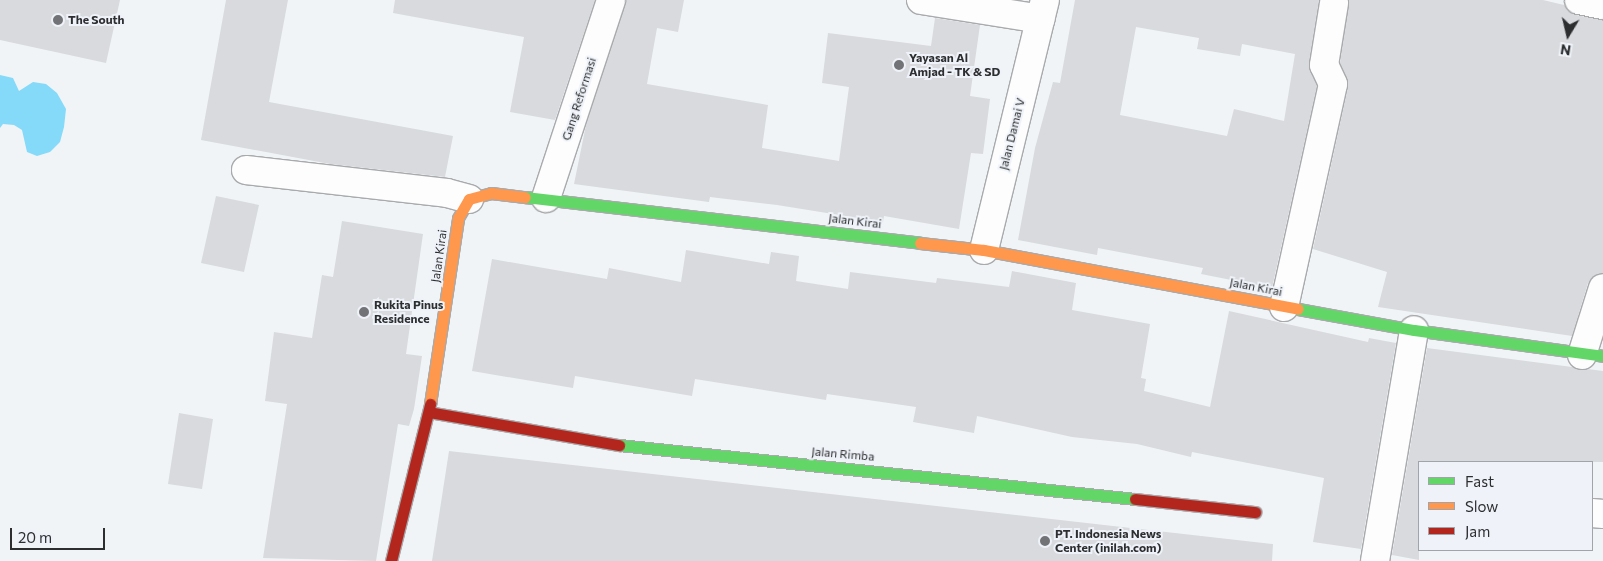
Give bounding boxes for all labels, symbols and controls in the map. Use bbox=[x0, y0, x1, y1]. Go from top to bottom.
north arrow bbox=[1543, 10, 1593, 60]
place label: The South bbox=[68, 13, 125, 27]
marker: The South bbox=[52, 14, 64, 26]
text: N bbox=[1559, 41, 1572, 60]
place label: Yayasan Al Amjad - TK & SD bbox=[909, 51, 1000, 79]
street label: Gang Reformasi bbox=[559, 56, 599, 142]
marker: Yayasan Al Amjad - TK & SD bbox=[893, 59, 905, 71]
street label: Jalan Damai V bbox=[996, 96, 1028, 172]
street label: Jalan Kirai bbox=[828, 211, 882, 231]
street label: Jalan Kirai bbox=[428, 229, 450, 283]
street label: Jalan Kirai bbox=[1228, 275, 1284, 299]
place label: Rukita Pinus Residence bbox=[374, 298, 443, 326]
marker: Rukita Pinus Residence bbox=[358, 306, 370, 318]
street label: Jalan Rimba bbox=[811, 444, 875, 464]
legend bbox=[1418, 461, 1593, 551]
text: Fast bbox=[1465, 472, 1494, 490]
text: Slow bbox=[1465, 497, 1498, 515]
scale bar bbox=[12, 518, 108, 550]
text: Jam bbox=[1465, 522, 1490, 540]
place label: PT. Indonesia News Center (inilah.com) bbox=[1055, 527, 1162, 555]
text: 20 m bbox=[18, 528, 52, 546]
marker: PT. Indonesia News Center (inilah.com) bbox=[1039, 535, 1051, 547]

